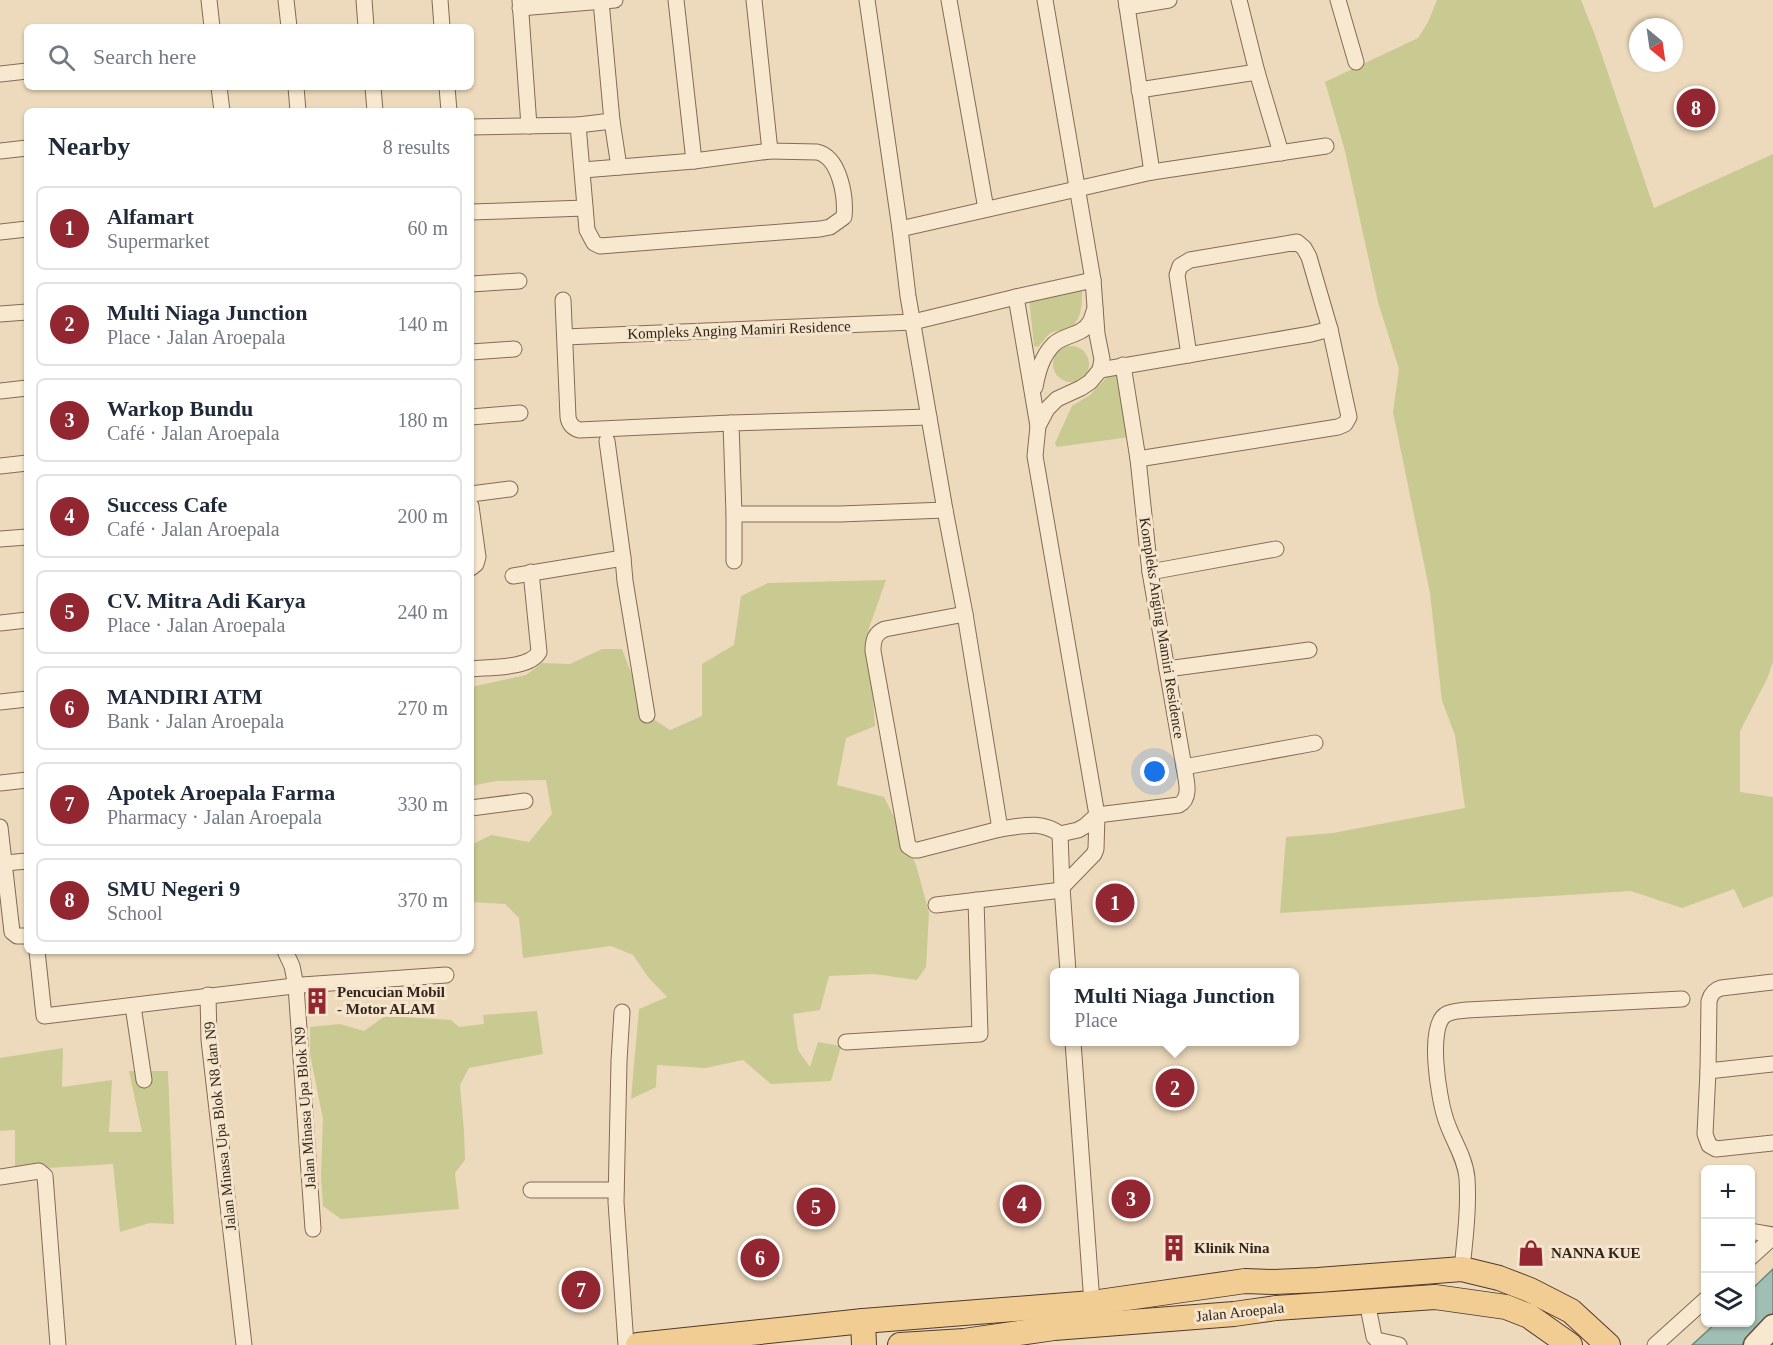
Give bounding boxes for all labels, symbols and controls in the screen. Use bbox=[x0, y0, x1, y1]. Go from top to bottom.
north arrow bbox=[1629, 18, 1683, 72]
search box bbox=[24, 24, 474, 90]
icon: search bbox=[45, 41, 78, 74]
text: Search here bbox=[93, 44, 196, 69]
pin: 8 bbox=[1676, 86, 1716, 130]
text: Nearby bbox=[48, 132, 130, 161]
text: 8 results bbox=[383, 136, 450, 158]
text: Alfamart bbox=[107, 204, 194, 229]
text: 1 bbox=[65, 217, 75, 239]
text: 60 m bbox=[407, 217, 448, 239]
text: Supermarket bbox=[107, 230, 209, 252]
text: Multi Niaga Junction bbox=[107, 300, 307, 325]
text: 2 bbox=[65, 313, 75, 335]
text: 140 m bbox=[397, 313, 448, 335]
street label: Kompleks Anging Mamiri Residence bbox=[627, 318, 851, 342]
text: Place · Jalan Aroepala bbox=[107, 326, 285, 348]
text: Warkop Bundu bbox=[107, 396, 253, 421]
text: 3 bbox=[65, 409, 75, 431]
text: 180 m bbox=[397, 409, 448, 431]
text: Café · Jalan Aroepala bbox=[107, 422, 280, 444]
text: Success Cafe bbox=[107, 492, 227, 517]
text: 4 bbox=[65, 505, 75, 527]
text: 200 m bbox=[397, 505, 448, 527]
street label: Kompleks Anging Mamiri Residence bbox=[1137, 516, 1187, 740]
text: Café · Jalan Aroepala bbox=[107, 518, 280, 540]
text: CV. Mitra Adi Karya bbox=[107, 588, 306, 613]
text: 5 bbox=[65, 601, 75, 623]
text: 240 m bbox=[397, 601, 448, 623]
text: Place · Jalan Aroepala bbox=[107, 614, 285, 636]
text: MANDIRI ATM bbox=[107, 684, 262, 709]
text: 6 bbox=[65, 697, 75, 719]
text: 270 m bbox=[397, 697, 448, 719]
text: Bank · Jalan Aroepala bbox=[107, 710, 284, 732]
your location bbox=[1140, 757, 1169, 786]
text: Apotek Aroepala Farma bbox=[107, 780, 335, 805]
text: 7 bbox=[65, 793, 75, 815]
text: 330 m bbox=[397, 793, 448, 815]
text: Pharmacy · Jalan Aroepala bbox=[107, 806, 322, 828]
text: SMU Negeri 9 bbox=[107, 876, 240, 901]
pin: 1 bbox=[1096, 880, 1134, 926]
text: 8 bbox=[65, 889, 75, 911]
text: 370 m bbox=[397, 889, 448, 911]
text: School bbox=[107, 902, 163, 924]
popup bbox=[1050, 968, 1299, 1046]
text: Multi Niaga Junction bbox=[1074, 983, 1275, 1008]
place label: Pencucian Mobil - Motor ALAM bbox=[337, 984, 445, 1017]
building icon: Pencucian Mobil - Motor ALAM bbox=[302, 986, 332, 1016]
text: Place bbox=[1074, 1009, 1118, 1031]
street label: Jalan Minasa Upa Blok N8 dan N9 bbox=[201, 1021, 239, 1231]
street label: Jalan Minasa Upa Blok N9 bbox=[291, 1026, 319, 1190]
pin: 2 bbox=[1156, 1066, 1194, 1110]
map controls bbox=[1701, 1165, 1755, 1327]
button: + bbox=[1701, 1165, 1755, 1219]
pin: 3 bbox=[1112, 1176, 1150, 1222]
pin: 4 bbox=[1002, 1182, 1042, 1226]
pin: 5 bbox=[796, 1184, 836, 1230]
button: − bbox=[1701, 1219, 1755, 1273]
building icon: Klinik Nina bbox=[1159, 1233, 1189, 1263]
pin: 6 bbox=[740, 1236, 780, 1280]
shop icon: NANNA KUE bbox=[1516, 1238, 1546, 1268]
place label: Klinik Nina bbox=[1194, 1240, 1270, 1256]
place label: NANNA KUE bbox=[1551, 1245, 1641, 1261]
pin: 7 bbox=[562, 1268, 600, 1312]
button: layers bbox=[1701, 1273, 1755, 1327]
street label: Jalan Aroepala bbox=[1195, 1299, 1285, 1325]

